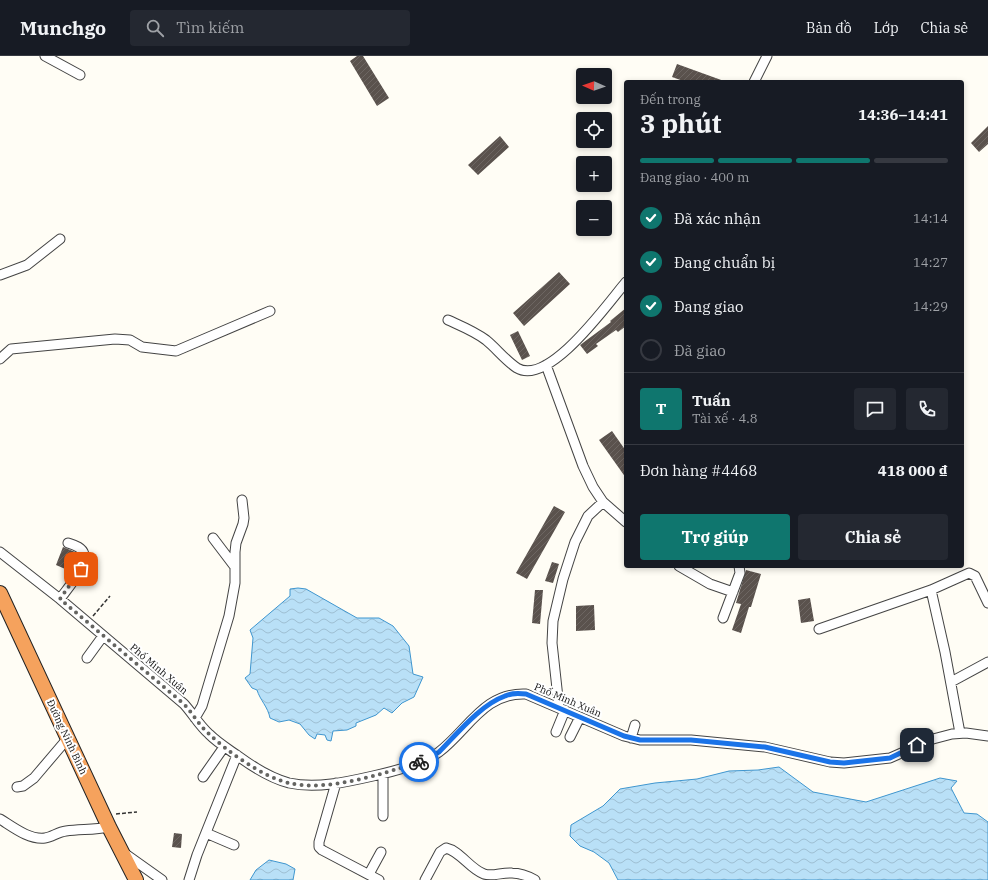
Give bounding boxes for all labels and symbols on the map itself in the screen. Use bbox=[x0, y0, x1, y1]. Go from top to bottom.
north arrow bbox=[576, 68, 612, 104]
pin bbox=[64, 552, 98, 586]
street label: Phố Minh Xuân bbox=[127, 641, 191, 697]
street label: Phố Minh Xuân bbox=[532, 680, 604, 720]
street label: Đường Ninh Bình bbox=[44, 697, 90, 777]
pin bbox=[900, 728, 934, 762]
courier bbox=[399, 742, 439, 782]

